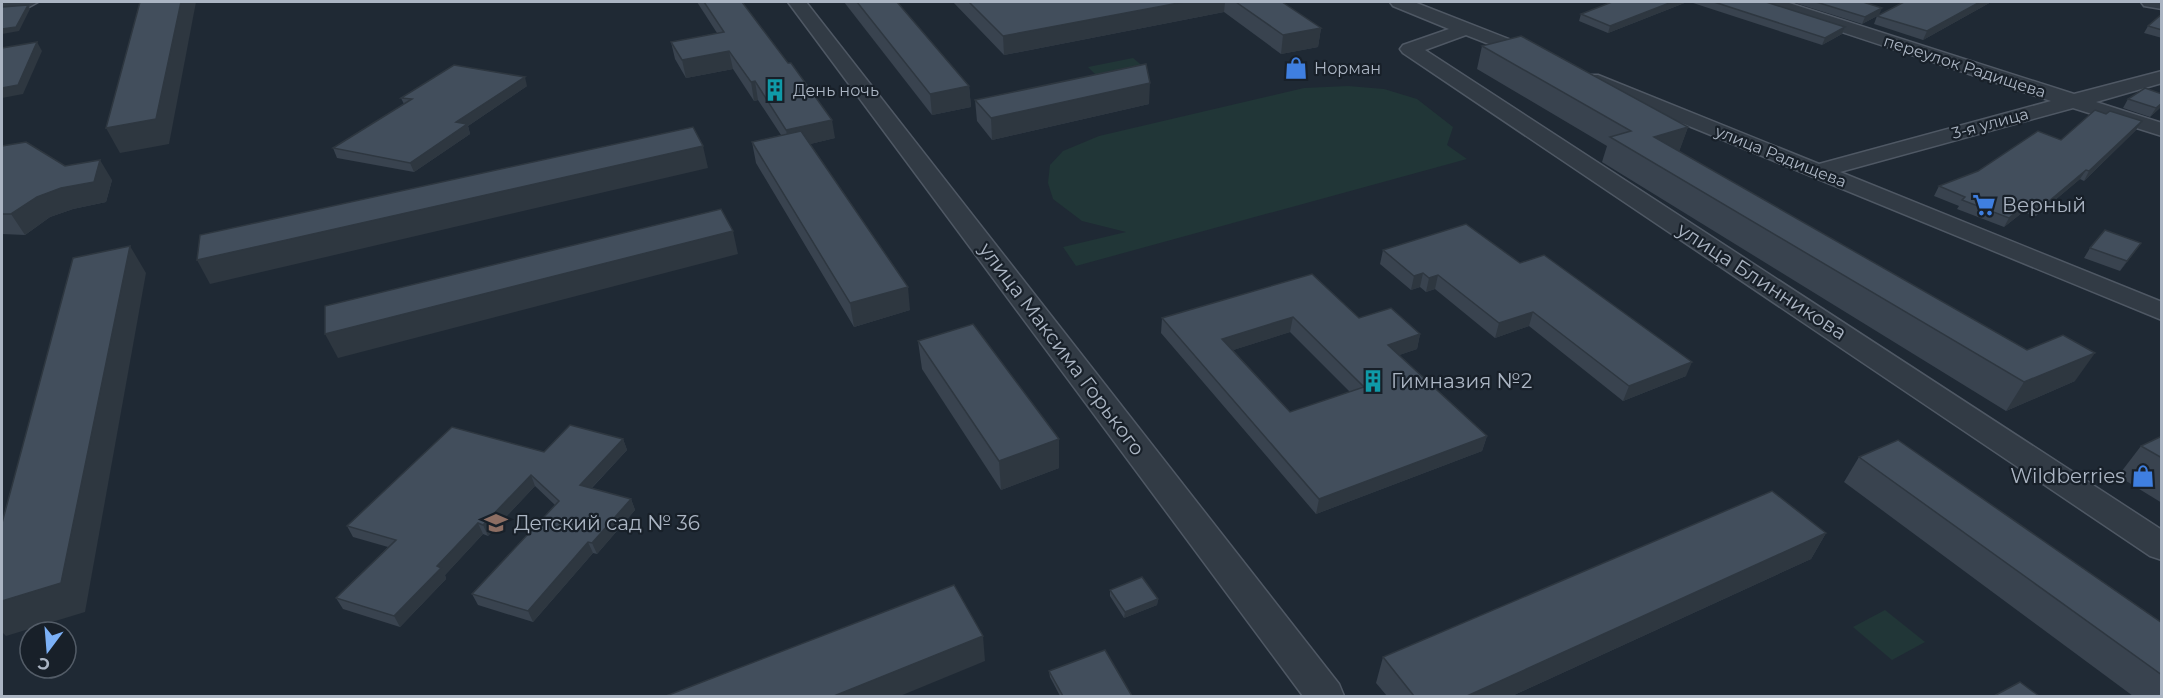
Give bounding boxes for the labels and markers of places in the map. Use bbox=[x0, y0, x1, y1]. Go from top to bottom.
shop icon: Норман bbox=[1283, 55, 1309, 81]
place label: Норман bbox=[1314, 59, 1381, 78]
building icon: День ночь bbox=[762, 77, 788, 103]
place label: День ночь bbox=[793, 81, 879, 100]
supermarket icon: Верный bbox=[1971, 192, 1997, 218]
place label: Верный bbox=[2002, 193, 2086, 217]
building icon: Гимназия №2 bbox=[1360, 368, 1386, 394]
place label: Гимназия №2 bbox=[1391, 369, 1532, 393]
shop icon: Wildberries bbox=[2130, 463, 2156, 489]
place label: Wildberries bbox=[2010, 464, 2125, 488]
school or university icon: Детский сад № 36 bbox=[483, 510, 509, 536]
place label: Детский сад № 36 bbox=[514, 511, 700, 535]

